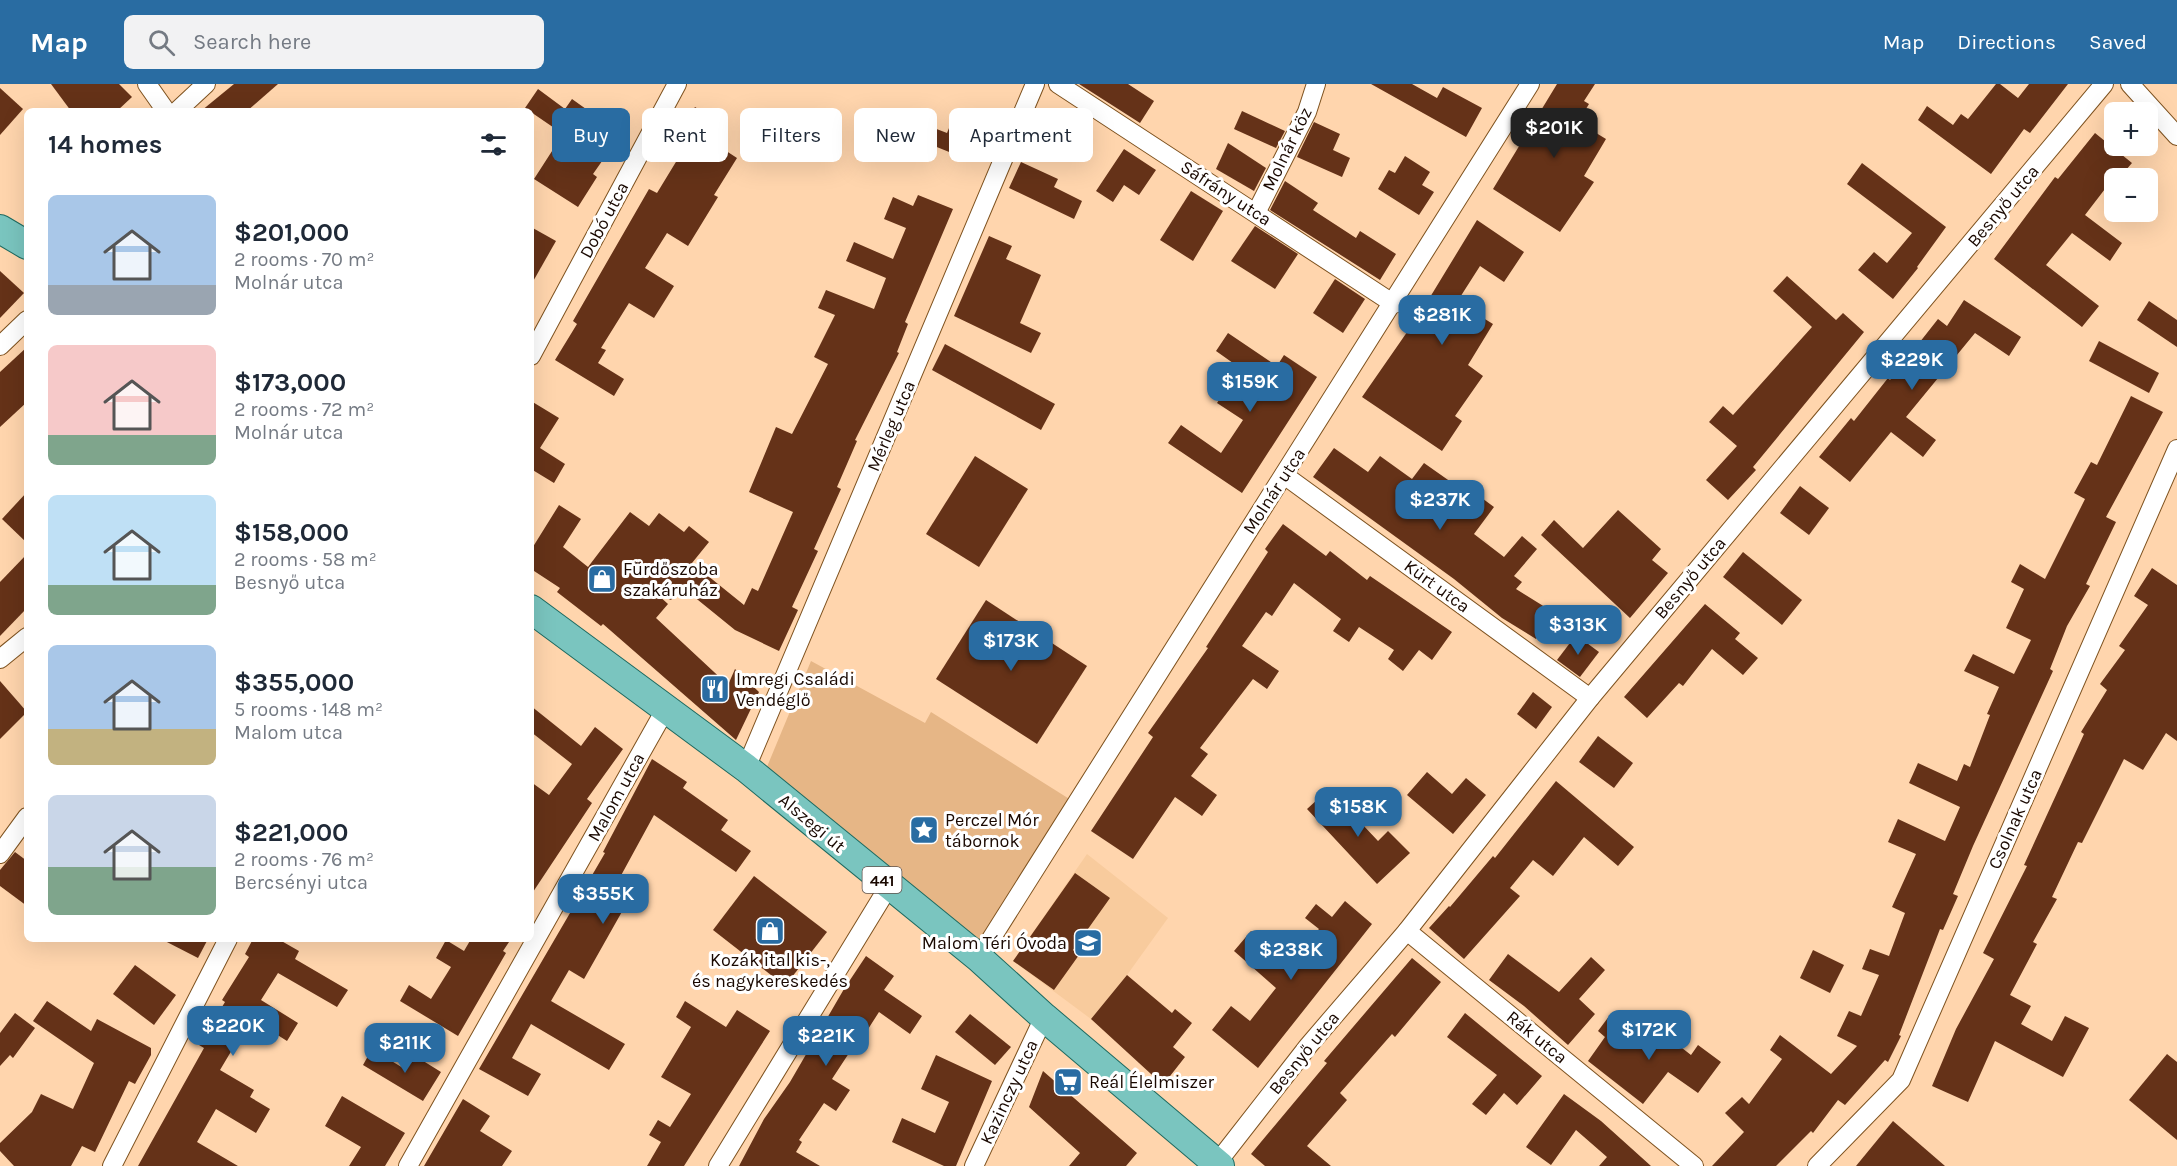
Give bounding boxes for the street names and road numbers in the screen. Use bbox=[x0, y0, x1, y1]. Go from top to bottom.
street label: Molnár köz bbox=[1257, 104, 1317, 194]
street label: Sáfrány utca bbox=[1176, 156, 1276, 230]
street label: Besnyő utca bbox=[1962, 161, 2044, 251]
street label: Dobó utca bbox=[575, 178, 633, 262]
street label: Mérleg utca bbox=[862, 377, 920, 475]
street label: Molnár utca bbox=[1238, 444, 1310, 538]
street label: Besnyő utca bbox=[1649, 533, 1731, 623]
street label: Kürt utca bbox=[1400, 555, 1474, 617]
street label: Malom utca bbox=[583, 749, 649, 845]
street label: Csolnak utca bbox=[1983, 765, 2047, 873]
street label: Alszegi út bbox=[774, 789, 850, 857]
road number: 441 bbox=[862, 867, 902, 893]
street label: Rák utca bbox=[1502, 1006, 1572, 1068]
street label: Besnyő utca bbox=[1264, 1007, 1344, 1099]
street label: Kazinczy utca bbox=[975, 1036, 1043, 1148]

